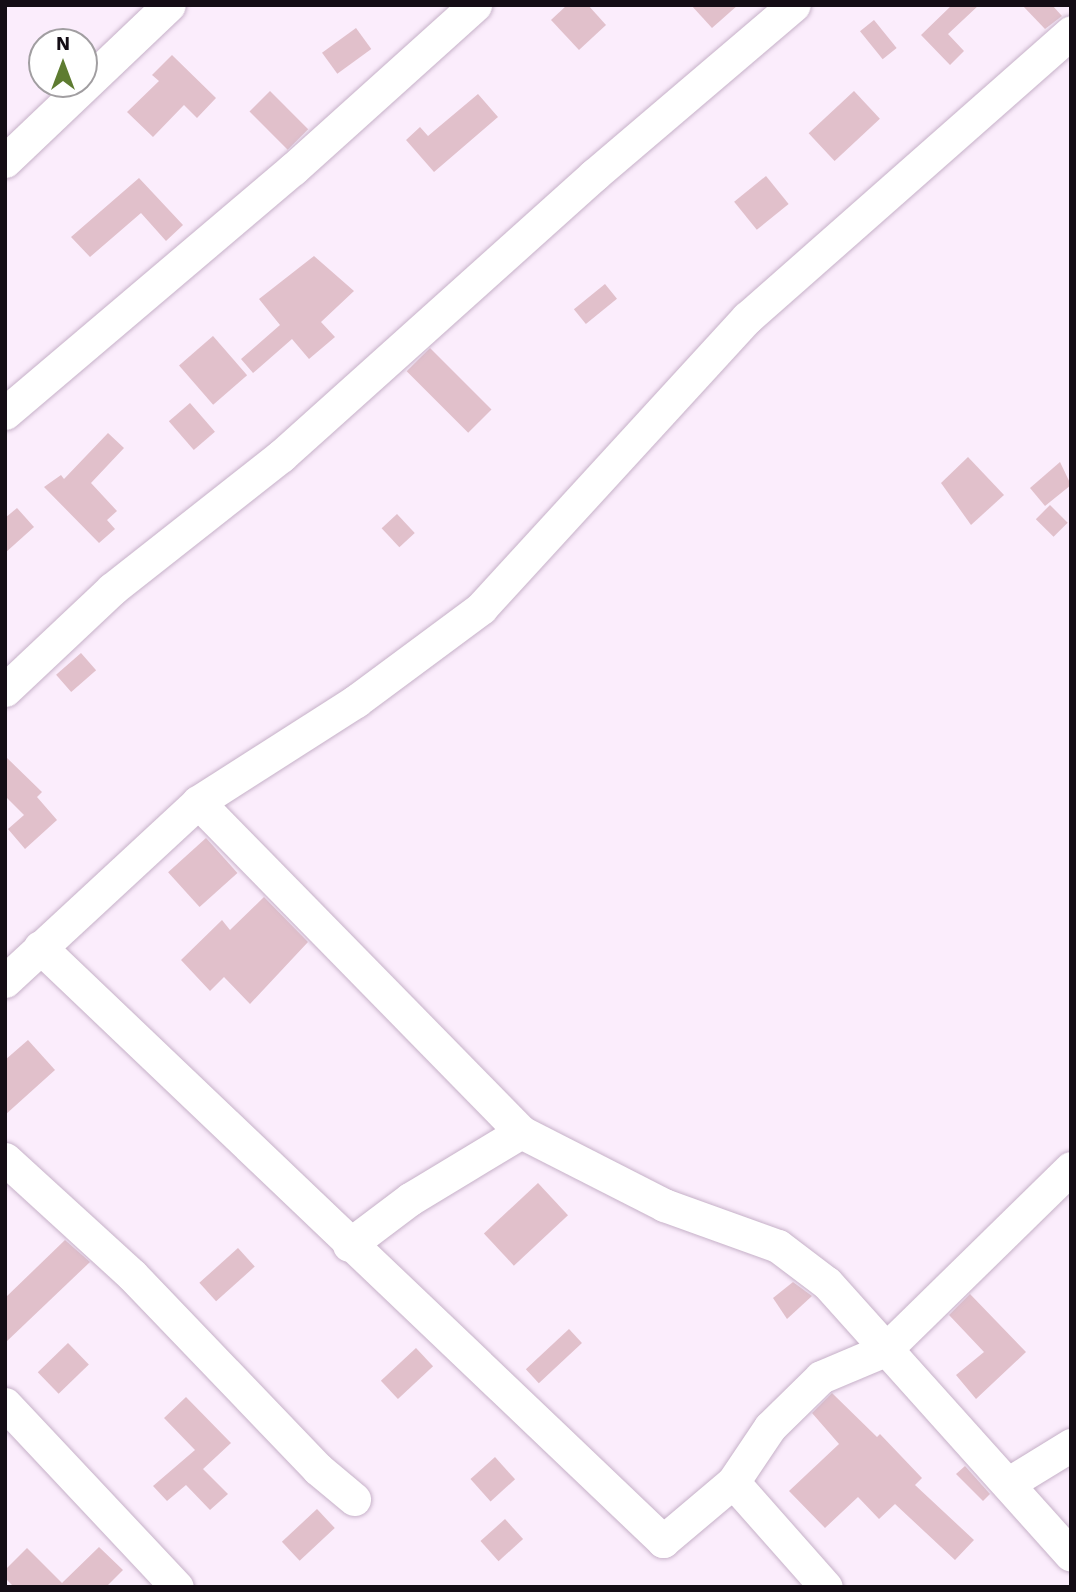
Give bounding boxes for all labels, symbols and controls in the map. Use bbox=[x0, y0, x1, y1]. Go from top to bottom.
north arrow bbox=[28, 28, 98, 98]
text: N bbox=[56, 32, 70, 55]

